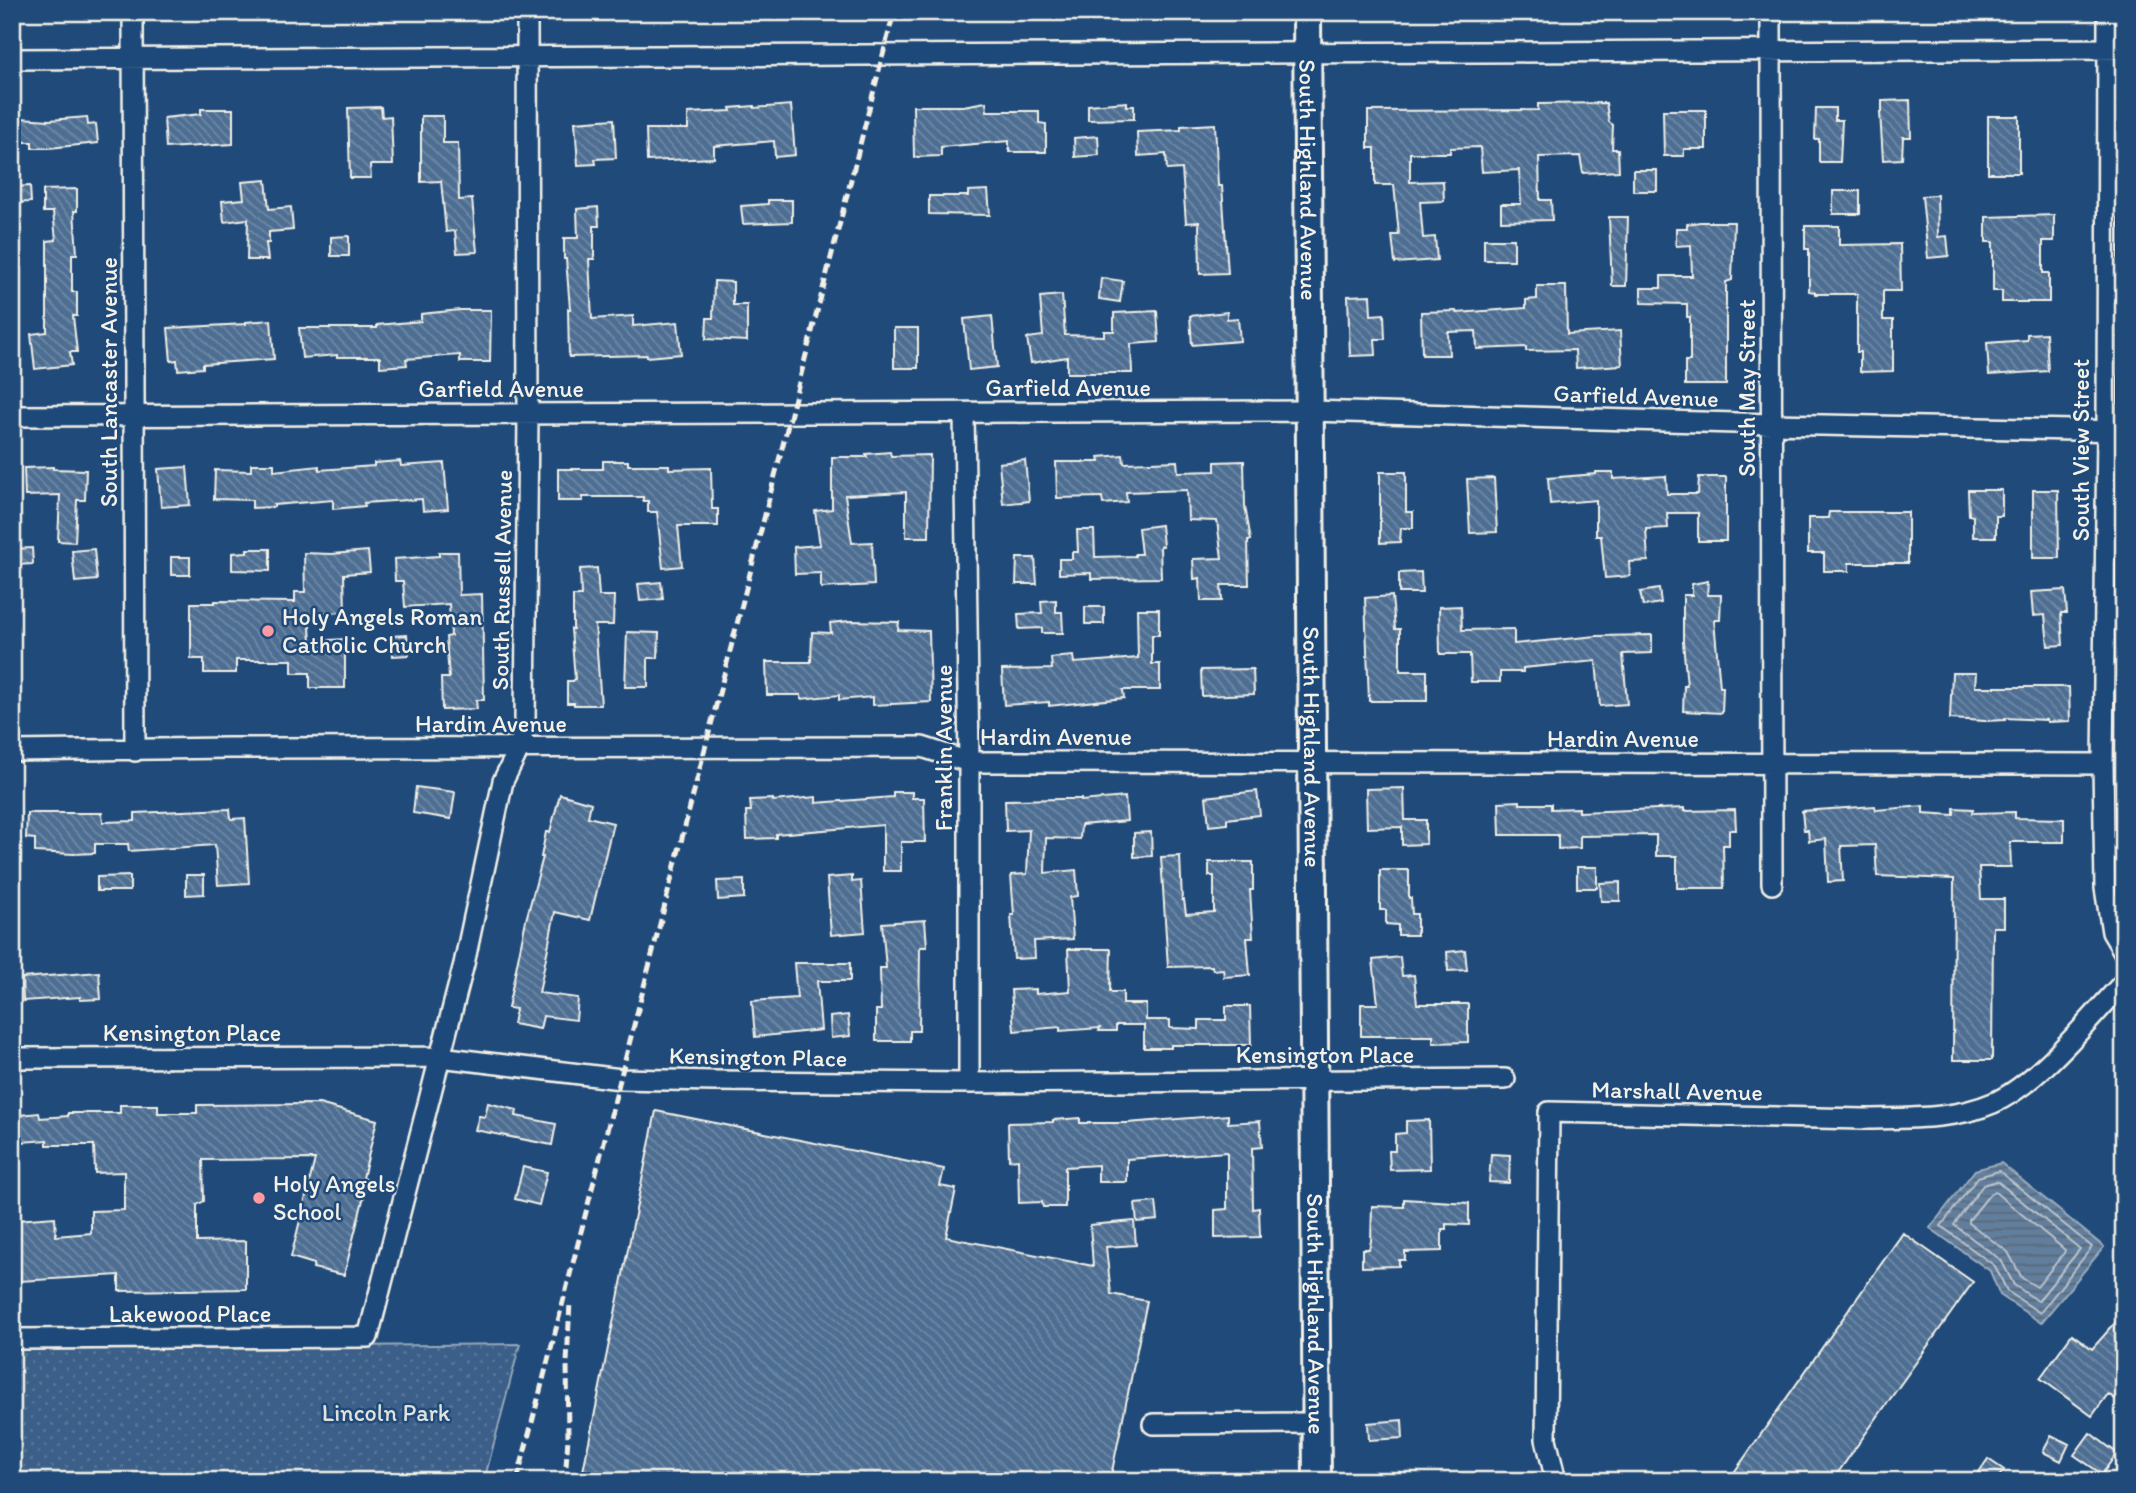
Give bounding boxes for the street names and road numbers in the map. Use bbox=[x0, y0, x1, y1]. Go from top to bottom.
street label: South Highland Avenue bbox=[1293, 59, 1324, 301]
street label: South Lancaster Avenue bbox=[94, 257, 123, 507]
street label: South May Street bbox=[1732, 299, 1761, 477]
street label: South View Street bbox=[2066, 359, 2095, 541]
street label: Garfield Avenue bbox=[985, 373, 1151, 402]
street label: Garfield Avenue bbox=[418, 374, 584, 403]
street label: Garfield Avenue bbox=[1553, 378, 1719, 413]
street label: South Russell Avenue bbox=[485, 469, 518, 691]
street label: South Highland Avenue bbox=[1297, 626, 1328, 868]
street label: Franklin Avenue bbox=[929, 665, 958, 831]
street label: Hardin Avenue bbox=[415, 709, 567, 738]
street label: Hardin Avenue bbox=[980, 722, 1132, 751]
street label: Hardin Avenue bbox=[1547, 724, 1699, 753]
street label: Kensington Place bbox=[103, 1018, 281, 1047]
street label: Kensington Place bbox=[669, 1040, 847, 1073]
street label: Kensington Place bbox=[1236, 1040, 1414, 1069]
street label: Marshall Avenue bbox=[1591, 1075, 1763, 1106]
street label: South Highland Avenue bbox=[1301, 1193, 1332, 1435]
street label: Lakewood Place bbox=[109, 1299, 271, 1328]

